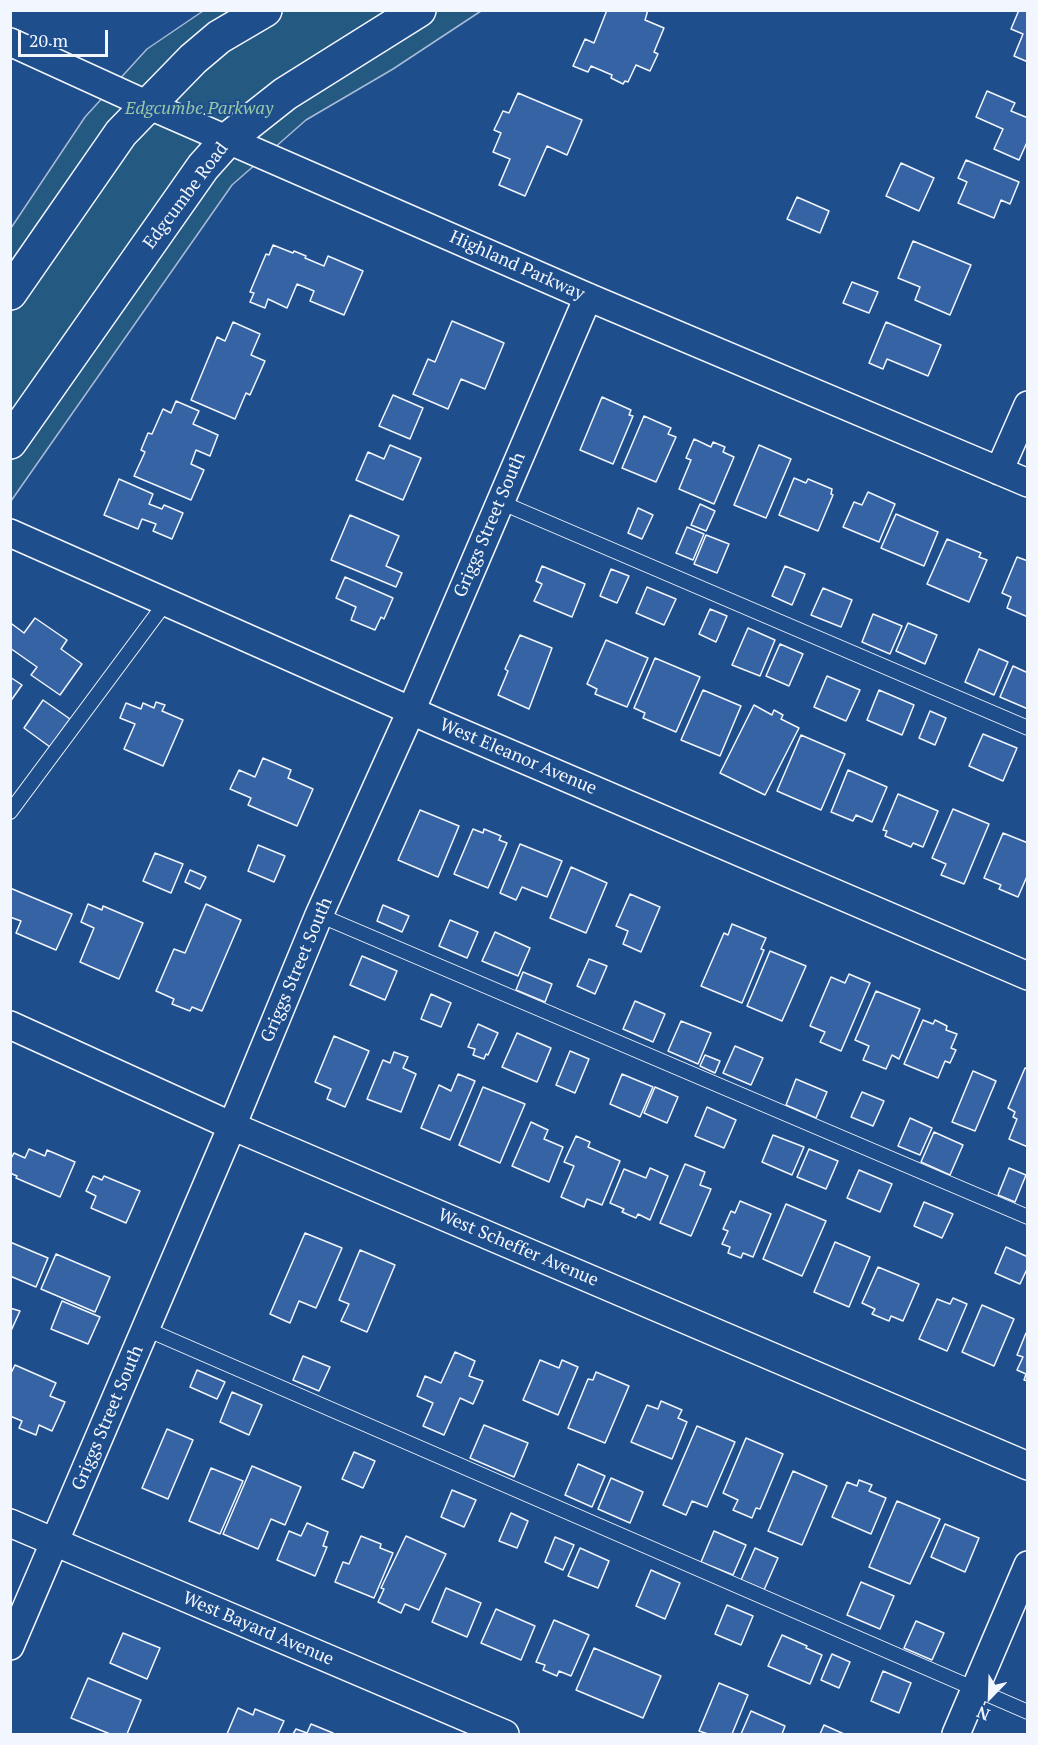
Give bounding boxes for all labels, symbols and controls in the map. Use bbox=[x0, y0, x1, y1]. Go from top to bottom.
scale bar bbox=[21, 18, 111, 56]
text: 20 m bbox=[29, 28, 68, 52]
park label: Edgcumbe Parkway bbox=[125, 98, 273, 120]
street label: Edgcumbe Road bbox=[139, 139, 233, 253]
street label: Highland Parkway bbox=[446, 227, 588, 305]
street label: Griggs Street South bbox=[450, 449, 530, 601]
street label: West Eleanor Avenue bbox=[436, 714, 600, 800]
street label: Griggs Street South bbox=[257, 894, 337, 1046]
street label: West Scheffer Avenue bbox=[434, 1204, 602, 1292]
street label: Griggs Street South bbox=[68, 1342, 148, 1494]
street label: West Bayard Avenue bbox=[179, 1587, 337, 1671]
north arrow bbox=[960, 1667, 1020, 1727]
text: N bbox=[973, 1701, 993, 1726]

